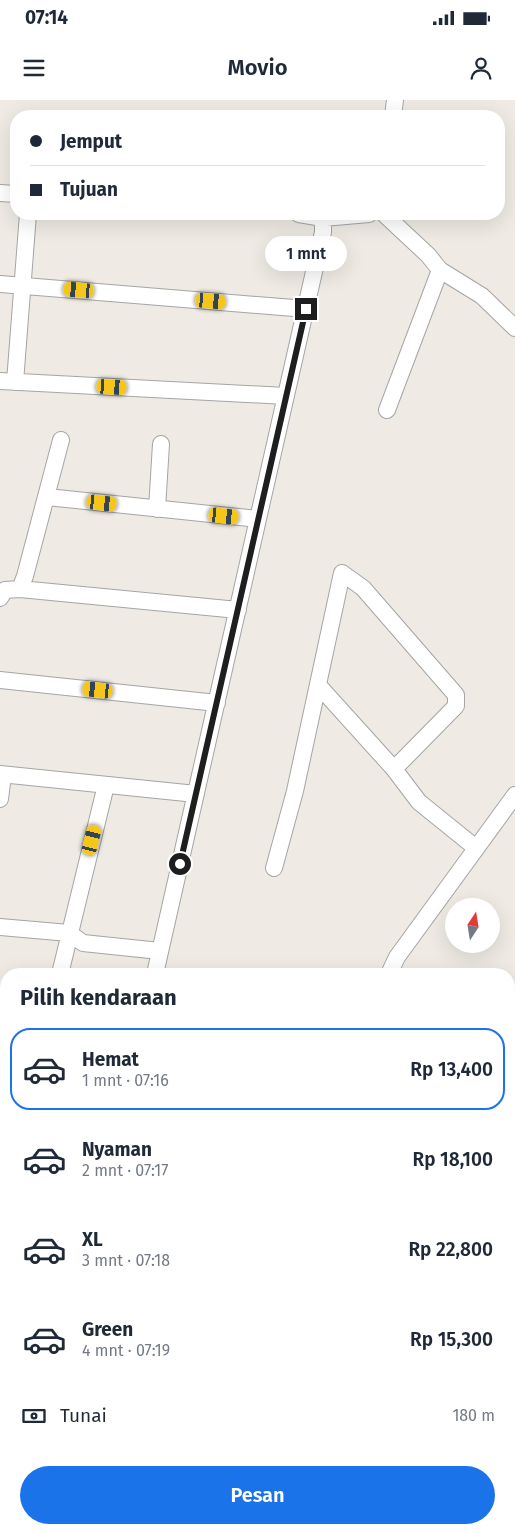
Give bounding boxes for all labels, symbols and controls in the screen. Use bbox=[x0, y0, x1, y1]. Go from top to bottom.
text: 07:14 bbox=[25, 6, 68, 29]
icon: menu bbox=[20, 54, 48, 82]
text: Movio bbox=[227, 54, 288, 81]
icon: person bbox=[467, 54, 495, 82]
text: Jemput bbox=[60, 130, 122, 153]
text: Tujuan bbox=[60, 178, 118, 201]
callout: 1 mnt bbox=[265, 236, 347, 272]
text: 1 mnt bbox=[286, 244, 326, 263]
car bbox=[63, 281, 94, 299]
car bbox=[195, 292, 226, 310]
route end bbox=[295, 298, 317, 320]
car bbox=[96, 379, 127, 395]
car bbox=[86, 494, 117, 512]
car bbox=[208, 507, 239, 525]
car bbox=[82, 681, 113, 699]
car bbox=[81, 824, 102, 856]
route start bbox=[169, 853, 191, 875]
north arrow bbox=[445, 898, 500, 952]
map controls bbox=[445, 898, 500, 953]
text: Pilih kendaraan bbox=[20, 984, 177, 1011]
icon: car bbox=[22, 1047, 67, 1092]
text: Hemat bbox=[82, 1048, 139, 1071]
text: Rp 13,400 bbox=[410, 1058, 493, 1081]
text: 1 mnt · 07:16 bbox=[82, 1071, 169, 1090]
icon: car bbox=[22, 1137, 67, 1182]
text: Nyaman bbox=[82, 1138, 152, 1161]
text: Rp 18,100 bbox=[412, 1148, 493, 1171]
text: 2 mnt · 07:17 bbox=[82, 1161, 168, 1180]
icon: car bbox=[22, 1227, 67, 1272]
text: XL bbox=[82, 1228, 103, 1251]
text: Rp 22,800 bbox=[408, 1238, 493, 1261]
text: 3 mnt · 07:18 bbox=[82, 1251, 170, 1270]
icon: car bbox=[22, 1317, 67, 1362]
text: Green bbox=[82, 1318, 133, 1341]
text: Rp 15,300 bbox=[410, 1328, 493, 1351]
text: 4 mnt · 07:19 bbox=[82, 1341, 170, 1360]
icon: cash bbox=[20, 1402, 48, 1430]
text: Tunai bbox=[60, 1404, 107, 1427]
text: 180 m bbox=[452, 1406, 495, 1425]
button: Pesan bbox=[20, 1466, 495, 1524]

